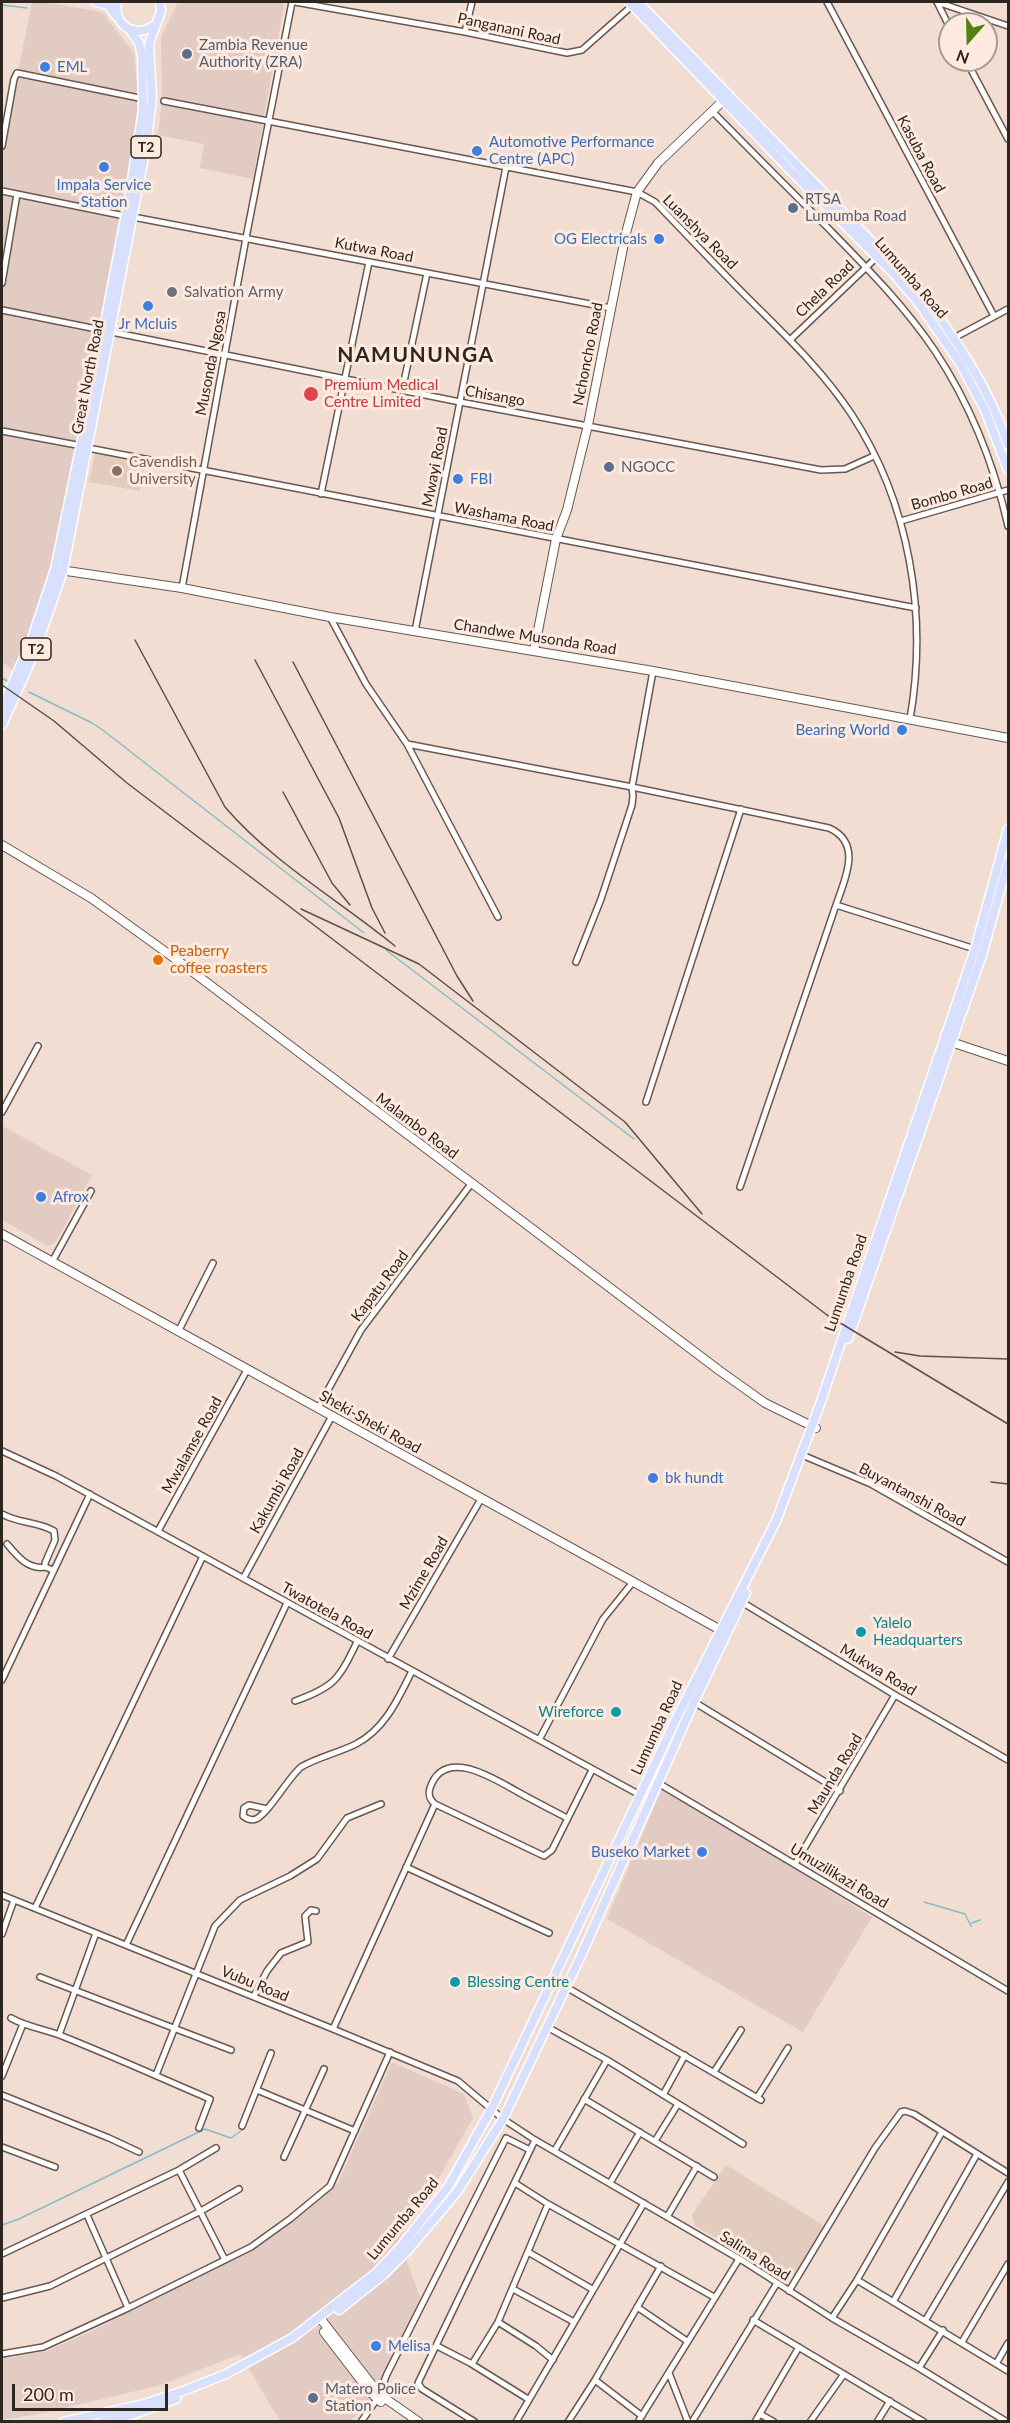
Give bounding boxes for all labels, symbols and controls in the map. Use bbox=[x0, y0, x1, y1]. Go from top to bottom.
street label: Panganani Road bbox=[456, 9, 562, 49]
north arrow bbox=[938, 12, 998, 72]
place label: Zambia Revenue Authority (ZRA) bbox=[199, 36, 308, 71]
text: N bbox=[953, 46, 971, 69]
marker: Zambia Revenue Authority (ZRA) bbox=[180, 47, 194, 61]
place label: EML bbox=[57, 58, 87, 76]
marker: EML bbox=[38, 60, 52, 74]
street label: Kasuba Road bbox=[893, 112, 949, 196]
place label: Automotive Performance Centre (APC) bbox=[489, 133, 654, 168]
road number: T2 bbox=[131, 136, 161, 158]
marker: Automotive Performance Centre (APC) bbox=[470, 144, 484, 158]
marker: Impala Service Station bbox=[97, 160, 111, 174]
place label: Impala Service Station bbox=[57, 176, 151, 211]
place label: RTSA Lumumba Road bbox=[805, 190, 907, 225]
street label: Luanshya Road bbox=[659, 191, 741, 273]
marker: RTSA Lumumba Road bbox=[786, 201, 800, 215]
place label: OG Electricals bbox=[554, 230, 647, 248]
marker: OG Electricals bbox=[652, 232, 666, 246]
street label: Kutwa Road bbox=[333, 234, 415, 266]
street label: Lumumba Road bbox=[871, 234, 951, 322]
street label: Chela Road bbox=[792, 257, 858, 321]
place label: Salvation Army bbox=[184, 283, 283, 301]
marker: Salvation Army bbox=[165, 285, 179, 299]
marker: Jr Mcluis bbox=[141, 299, 155, 313]
street label: Nchoncho Road bbox=[569, 301, 607, 407]
street label: Musonda Ngosa bbox=[192, 309, 230, 417]
place label: Jr Mcluis bbox=[119, 315, 177, 333]
street label: Great North Road bbox=[68, 318, 108, 436]
district label: NAMUNUNGA bbox=[337, 342, 495, 368]
place label: Premium Medical Centre Limited bbox=[324, 376, 438, 411]
street label: Chisango bbox=[464, 382, 526, 410]
marker: Premium Medical Centre Limited bbox=[302, 385, 320, 403]
street label: Mwayi Road bbox=[418, 425, 452, 509]
place label: Cavendish University bbox=[129, 453, 197, 488]
place label: NGOCC bbox=[621, 458, 675, 476]
marker: NGOCC bbox=[602, 460, 616, 474]
marker: Cavendish University bbox=[110, 464, 124, 478]
place label: FBI bbox=[470, 470, 492, 488]
marker: FBI bbox=[451, 472, 465, 486]
street label: Bombo Road bbox=[909, 474, 995, 514]
street label: Washama Road bbox=[453, 498, 555, 536]
street label: Chandwe Musonda Road bbox=[452, 615, 618, 659]
road number: T2 bbox=[21, 638, 51, 660]
place label: Bearing World bbox=[795, 721, 890, 739]
marker: Bearing World bbox=[895, 723, 909, 737]
place label: Peaberry coffee roasters bbox=[170, 942, 268, 977]
marker: Peaberry coffee roasters bbox=[151, 953, 165, 967]
street label: Malambo Road bbox=[372, 1089, 462, 1163]
place label: Afrox bbox=[53, 1188, 89, 1206]
marker: Afrox bbox=[34, 1190, 48, 1204]
street label: Lumumba Road bbox=[821, 1232, 871, 1334]
street label: Kapatu Road bbox=[348, 1247, 412, 1325]
street label: Sheki-Sheki Road bbox=[316, 1387, 424, 1457]
street label: Mwalamse Road bbox=[158, 1393, 226, 1497]
street label: Kakumbi Road bbox=[246, 1445, 308, 1537]
street label: Buyantanshi Road bbox=[856, 1459, 968, 1531]
place label: bk hundt bbox=[665, 1469, 724, 1487]
marker: bk hundt bbox=[646, 1471, 660, 1485]
street label: Mzime Road bbox=[396, 1533, 452, 1613]
street label: Twatotela Road bbox=[278, 1578, 376, 1644]
place label: Yalelo Headquarters bbox=[873, 1614, 963, 1649]
marker: Yalelo Headquarters bbox=[854, 1625, 868, 1639]
street label: Mukwa Road bbox=[836, 1640, 920, 1700]
street label: Lumumba Road bbox=[627, 1678, 687, 1778]
place label: Wireforce bbox=[538, 1703, 604, 1721]
marker: Wireforce bbox=[609, 1705, 623, 1719]
street label: Maunda Road bbox=[804, 1730, 866, 1818]
street label: Umuzilikazi Road bbox=[787, 1840, 891, 1912]
place label: Buseko Market bbox=[591, 1843, 690, 1861]
marker: Buseko Market bbox=[695, 1845, 709, 1859]
street label: Vubu Road bbox=[218, 1962, 292, 2006]
place label: Blessing Centre bbox=[467, 1973, 569, 1991]
marker: Blessing Centre bbox=[448, 1975, 462, 1989]
street label: Lumumba Road bbox=[363, 2174, 443, 2264]
street label: Salima Road bbox=[717, 2227, 793, 2285]
place label: Melisa bbox=[388, 2337, 431, 2355]
marker: Melisa bbox=[369, 2339, 383, 2353]
scale bar bbox=[15, 2372, 171, 2410]
place label: Matero Police Station bbox=[325, 2380, 416, 2415]
text: 200 m bbox=[23, 2383, 74, 2405]
marker: Matero Police Station bbox=[306, 2391, 320, 2405]

